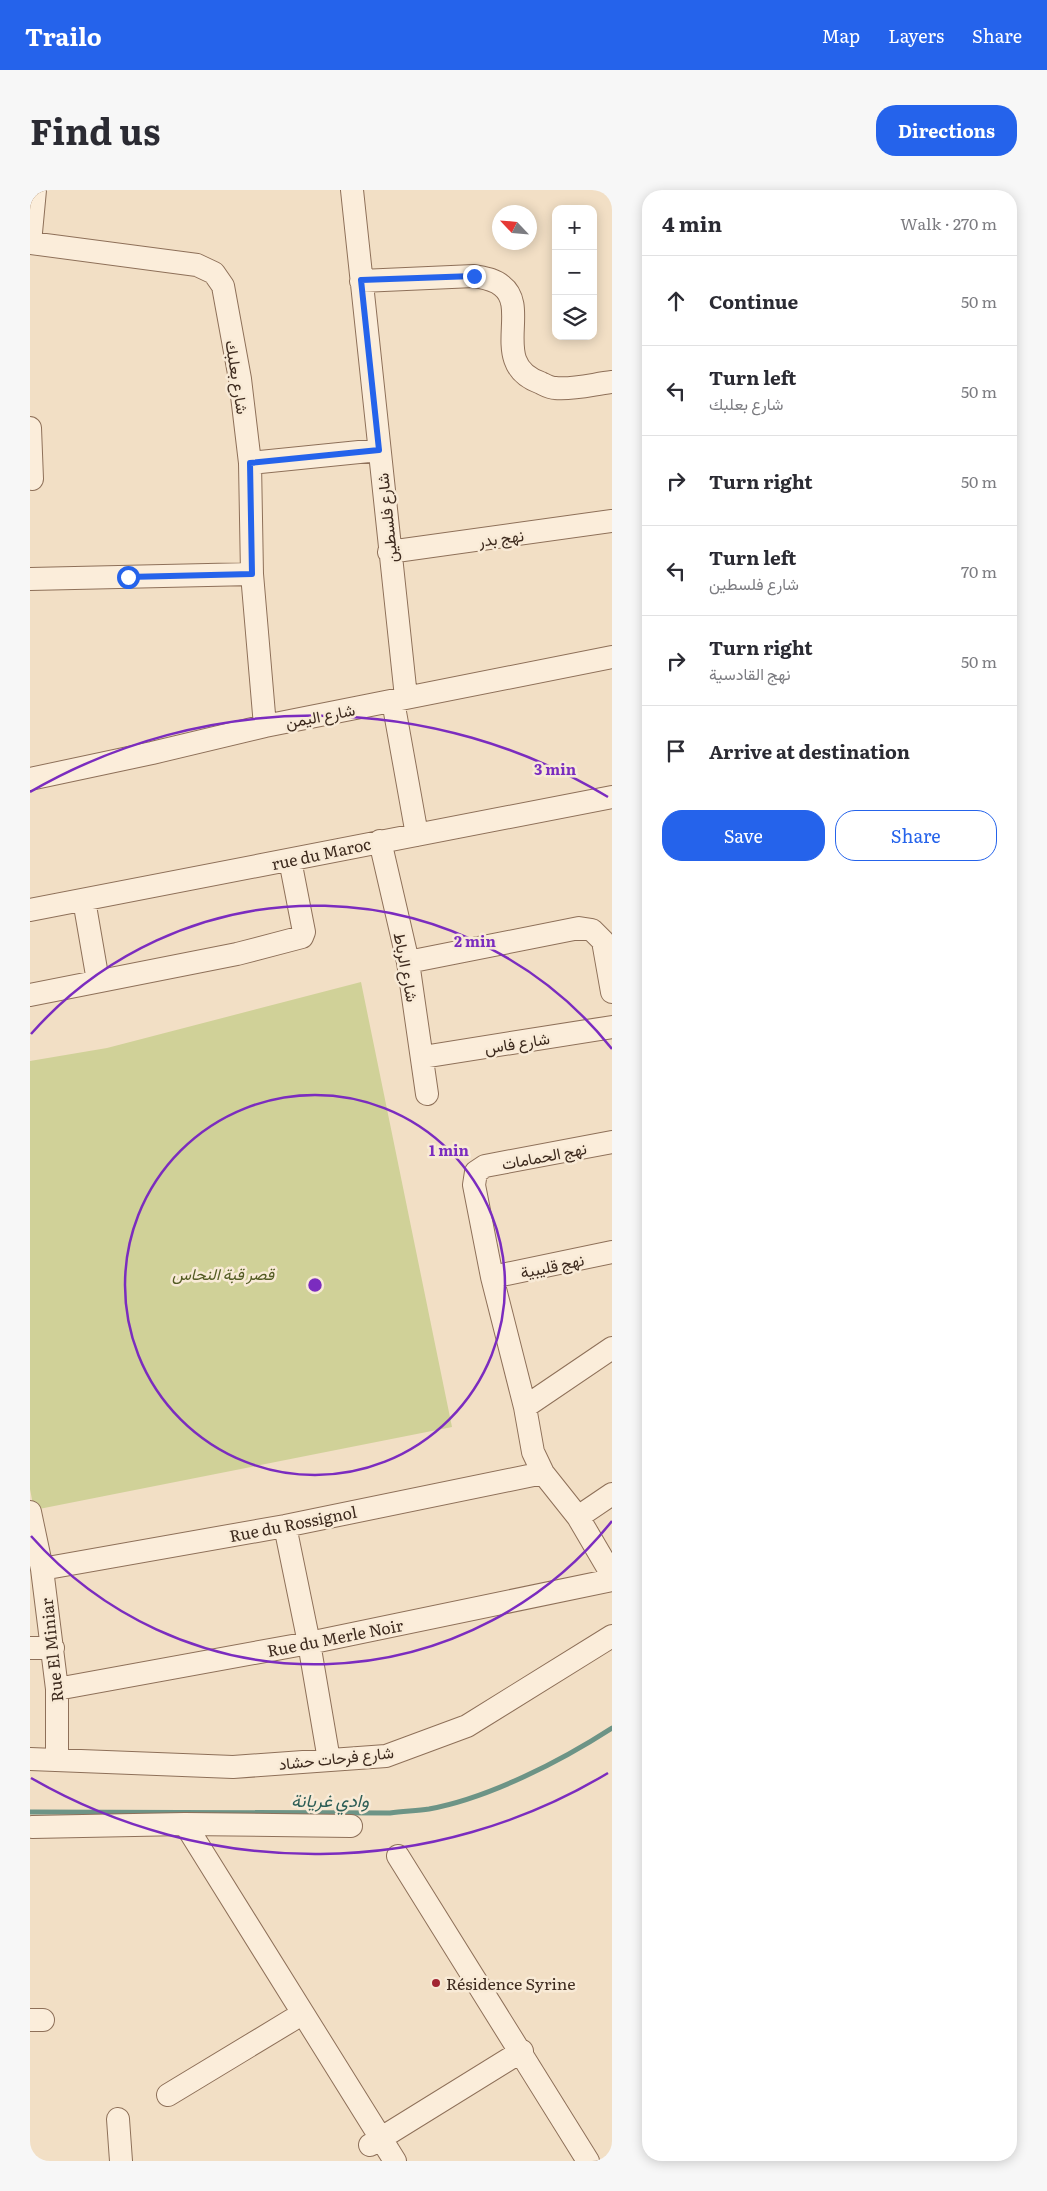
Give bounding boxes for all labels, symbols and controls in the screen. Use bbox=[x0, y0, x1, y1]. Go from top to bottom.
text: Trailo bbox=[25, 18, 102, 53]
text: Map bbox=[822, 22, 860, 49]
text: Layers bbox=[888, 22, 944, 49]
text: Share bbox=[972, 22, 1022, 49]
text: Find us bbox=[30, 104, 160, 156]
button: Directions bbox=[876, 105, 1017, 156]
north arrow bbox=[492, 205, 537, 250]
map controls bbox=[552, 205, 597, 340]
button: + bbox=[552, 205, 597, 250]
text: 4 min bbox=[662, 207, 722, 238]
text: Walk · 270 m bbox=[900, 211, 997, 235]
button: − bbox=[552, 250, 597, 295]
route end bbox=[463, 265, 486, 288]
icon: ahead bbox=[662, 287, 690, 315]
text: Continue bbox=[709, 287, 798, 315]
text: 50 m bbox=[961, 289, 997, 313]
button: layers bbox=[552, 295, 597, 340]
street label: شارع بعلبك bbox=[219, 338, 256, 416]
text: Turn left bbox=[709, 363, 796, 391]
icon: left bbox=[662, 377, 690, 405]
text: 50 m bbox=[961, 379, 997, 403]
text: شارع بعلبك bbox=[709, 391, 783, 415]
icon: right bbox=[662, 467, 690, 495]
text: Turn right bbox=[709, 467, 813, 495]
text: 50 m bbox=[961, 469, 997, 493]
street label: شارع فلسطين bbox=[369, 472, 404, 564]
street label: نهج بدر bbox=[476, 522, 525, 553]
text: Turn left bbox=[709, 543, 796, 571]
icon: left bbox=[662, 557, 690, 585]
text: 70 m bbox=[961, 559, 997, 583]
route start bbox=[117, 566, 140, 589]
text: شارع فلسطين bbox=[709, 571, 799, 595]
text: Turn right bbox=[709, 633, 813, 661]
icon: right bbox=[662, 647, 690, 675]
text: 50 m bbox=[961, 649, 997, 673]
text: نهج القادسية bbox=[709, 661, 791, 685]
street label: شارع اليمن bbox=[283, 697, 357, 734]
icon: arrive bbox=[662, 737, 690, 765]
text: Arrive at destination bbox=[709, 737, 910, 765]
text: 3 min bbox=[534, 757, 577, 780]
button: Save bbox=[662, 810, 825, 861]
button: Share bbox=[835, 810, 997, 861]
street label: rue du Maroc bbox=[269, 831, 373, 875]
text: 2 min bbox=[454, 929, 497, 952]
street label: شارع الرباط bbox=[388, 930, 425, 1004]
street label: شارع فاس bbox=[483, 1025, 552, 1060]
street label: نهج الحمامات bbox=[499, 1135, 589, 1176]
text: 1 min bbox=[429, 1138, 470, 1161]
street label: نهج قليبية bbox=[518, 1247, 586, 1284]
park label: قصر قبة النحاس bbox=[172, 1261, 276, 1285]
centre of rings bbox=[306, 1276, 324, 1294]
street label: Rue du Rossignol bbox=[227, 1499, 359, 1547]
street label: Rue El Miniar bbox=[34, 1596, 68, 1703]
street label: Rue du Merle Noir bbox=[265, 1612, 405, 1662]
street label: شارع فرحات حشاد bbox=[277, 1739, 395, 1776]
water label: وادي غريانة bbox=[291, 1786, 369, 1816]
place label: Résidence Syrine bbox=[446, 1971, 576, 1995]
marker: Résidence Syrine bbox=[430, 1977, 442, 1989]

